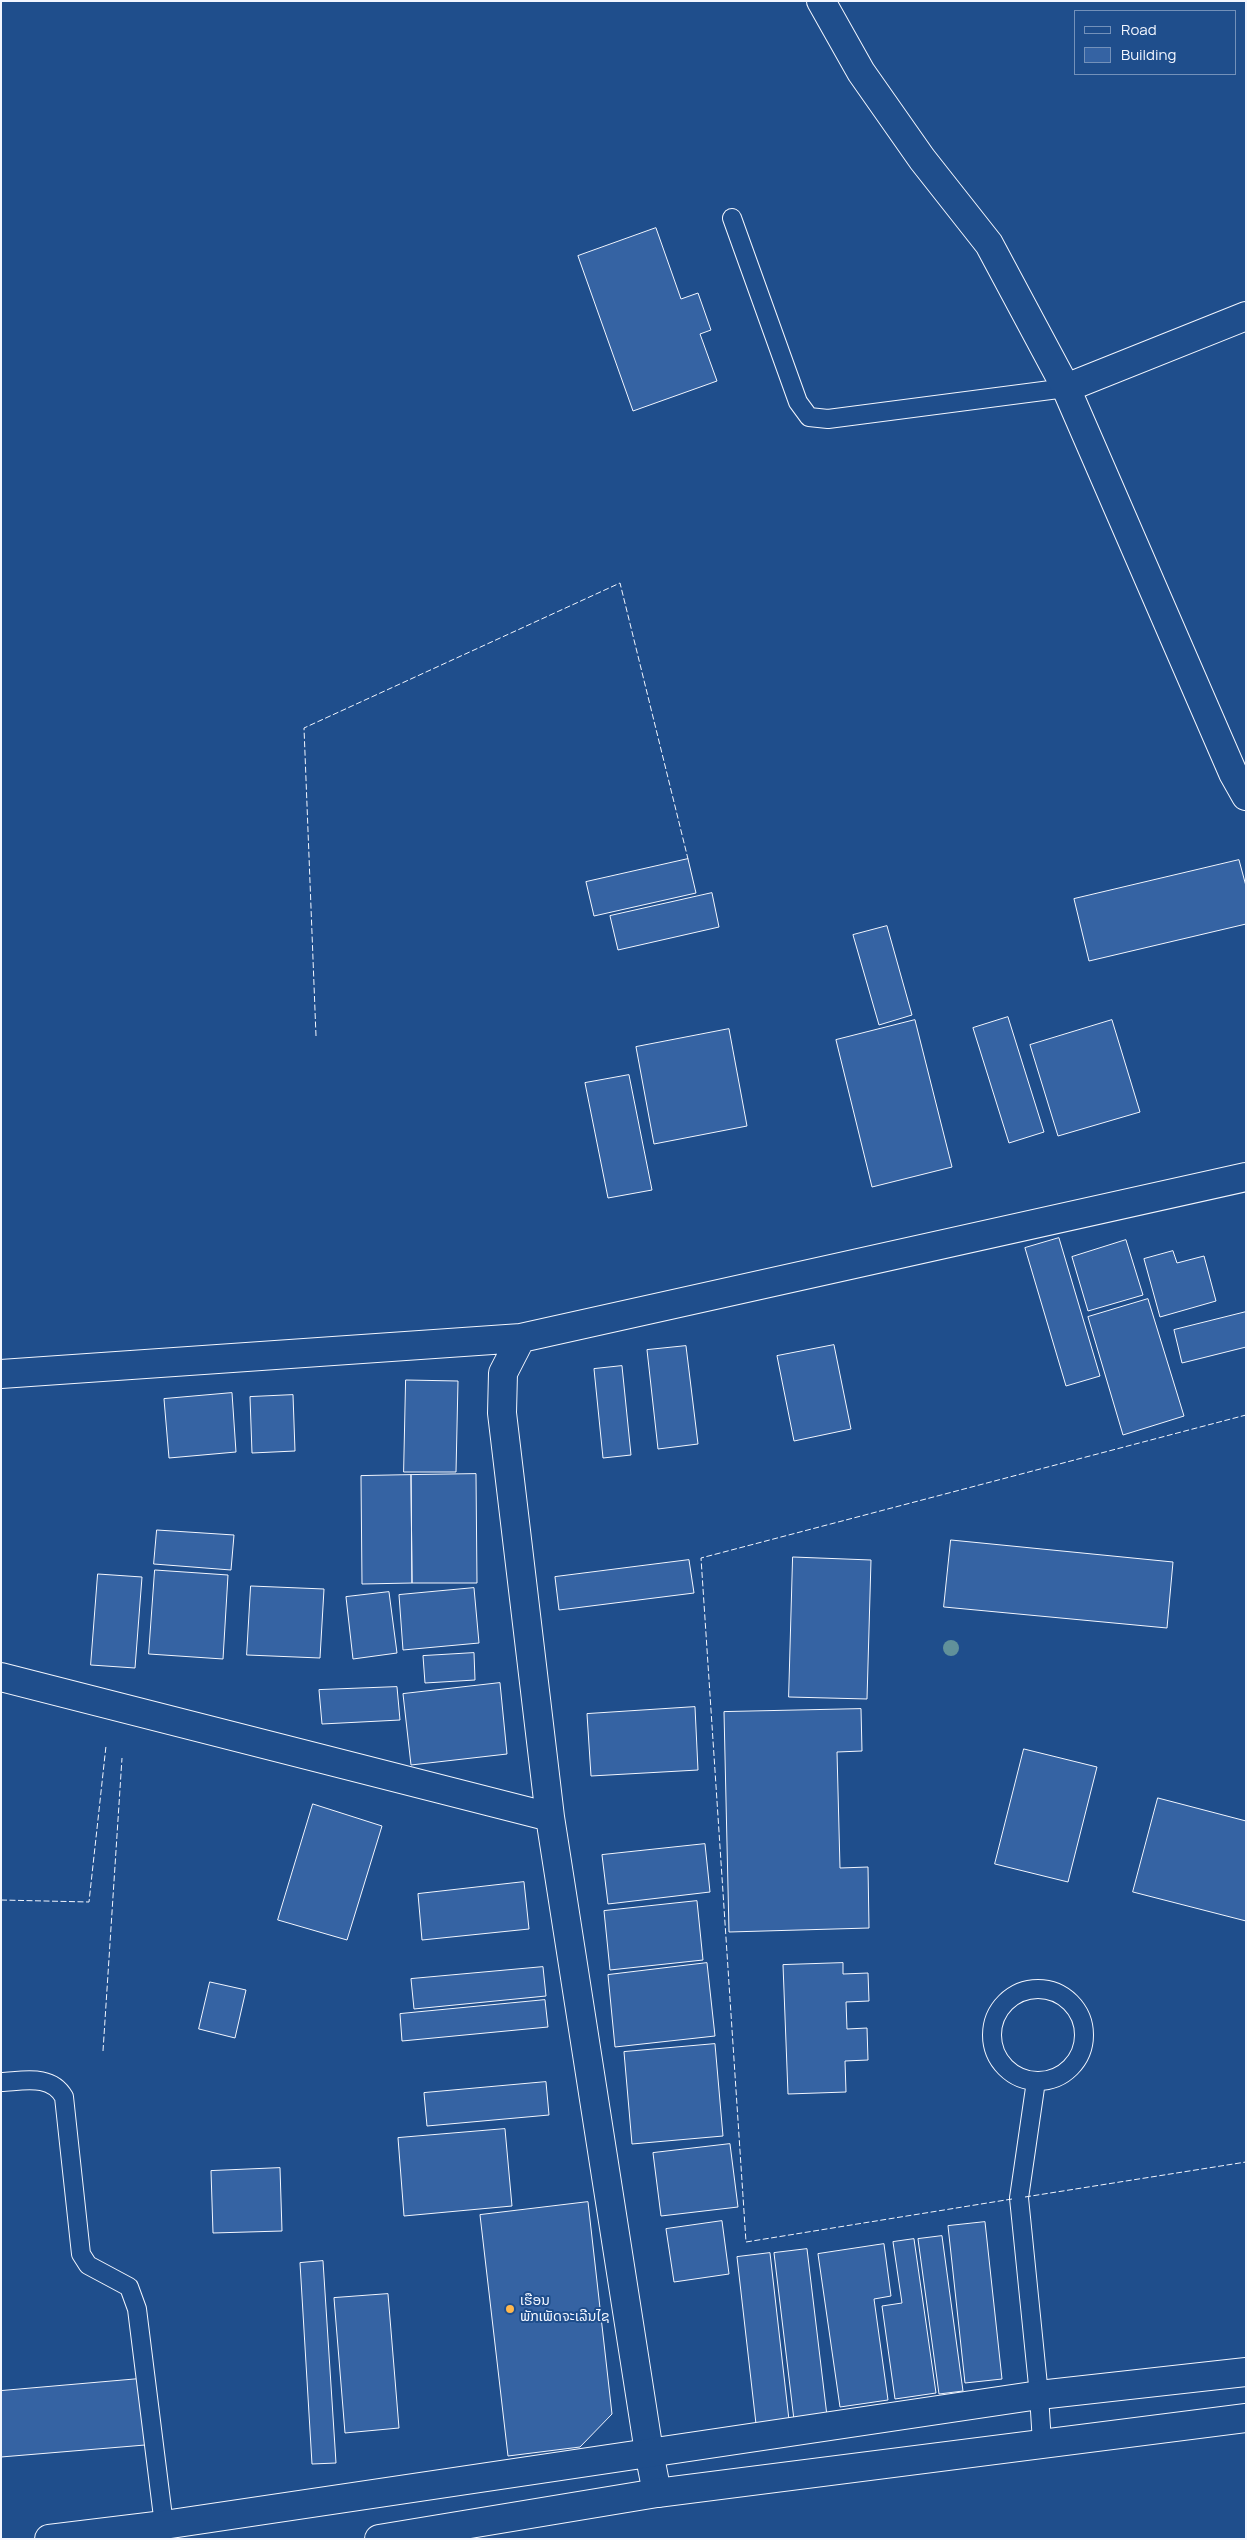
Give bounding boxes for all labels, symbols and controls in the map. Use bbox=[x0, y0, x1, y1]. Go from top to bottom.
legend bbox=[1074, 10, 1237, 75]
text: Road bbox=[1121, 19, 1157, 40]
text: Building bbox=[1121, 44, 1176, 65]
place label: ເຮືອນ ພັກເພັດຈະເລີນໄຊ bbox=[520, 2293, 610, 2326]
marker: ເຮືອນ ພັກເພັດຈະເລີນໄຊ bbox=[504, 2303, 516, 2315]

